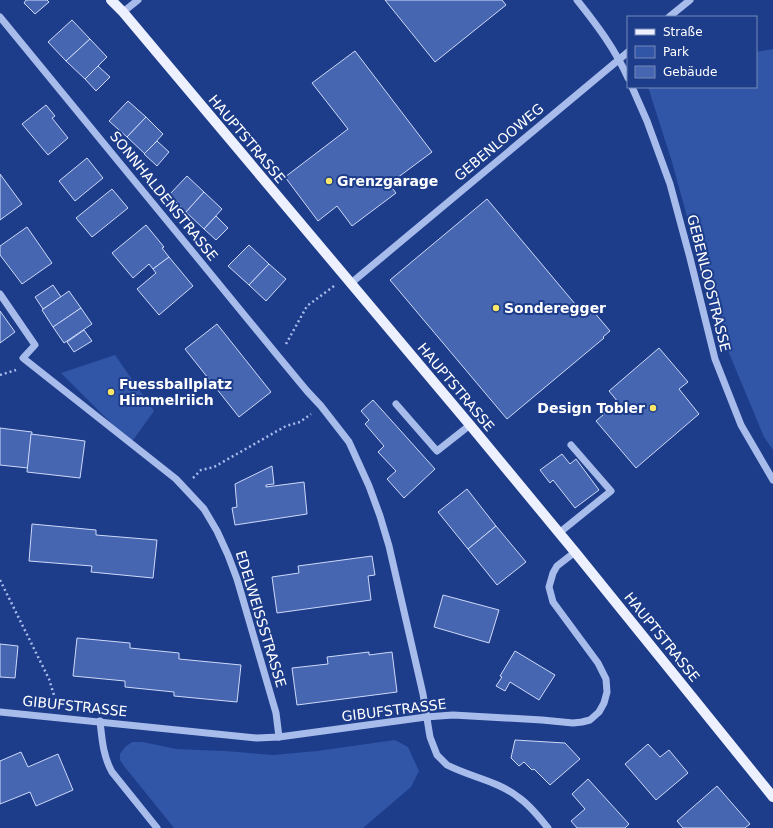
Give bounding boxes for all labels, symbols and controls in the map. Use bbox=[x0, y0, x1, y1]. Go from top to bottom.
legend bbox=[627, 16, 757, 88]
text: Straße bbox=[663, 25, 703, 39]
text: Park bbox=[663, 45, 689, 59]
text: Gebäude bbox=[663, 65, 717, 79]
street label: HAUPTSTRASSE bbox=[205, 92, 289, 186]
street label: GEBENLOOWEG bbox=[451, 100, 547, 184]
street label: SONNHALDENSTRASSE bbox=[107, 128, 221, 264]
place label: Grenzgarage bbox=[337, 173, 438, 189]
marker: Grenzgarage bbox=[324, 176, 334, 186]
street label: GEBENLOOSTRASSE bbox=[684, 213, 734, 353]
place label: Sonderegger bbox=[504, 300, 606, 316]
marker: Sonderegger bbox=[491, 303, 501, 313]
street label: HAUPTSTRASSE bbox=[414, 340, 498, 434]
place label: Fuessballplatz Himmelriich bbox=[119, 376, 232, 408]
marker: Fuessballplatz Himmelriich bbox=[106, 387, 116, 397]
place label: Design Tobler bbox=[537, 400, 645, 416]
marker: Design Tobler bbox=[648, 403, 658, 413]
street label: EDELWEISSSTRASSE bbox=[233, 549, 289, 689]
street label: HAUPTSTRASSE bbox=[621, 589, 703, 685]
street label: GIBUFSTRASSE bbox=[22, 693, 128, 719]
street label: GIBUFSTRASSE bbox=[341, 696, 447, 724]

